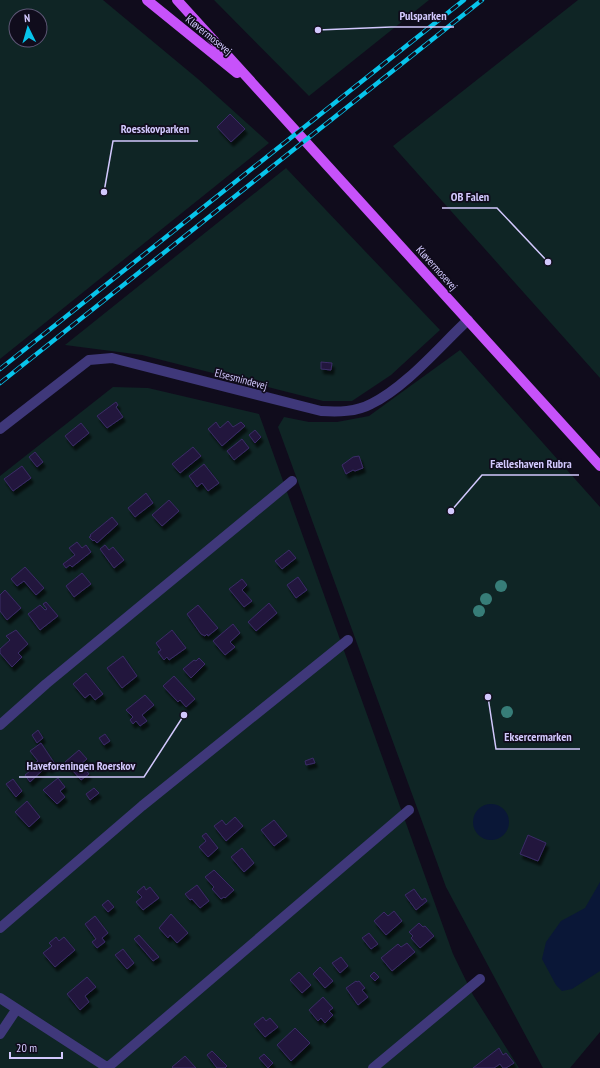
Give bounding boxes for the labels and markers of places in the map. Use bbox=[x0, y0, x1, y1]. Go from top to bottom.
callout: Pulsparken bbox=[391, 3, 454, 27]
callout: Roesskovparken bbox=[113, 117, 198, 141]
callout: OB Falen bbox=[442, 184, 497, 208]
callout: Fælleshaven Rubra bbox=[482, 451, 579, 475]
callout: Eksercermarken bbox=[496, 725, 580, 749]
callout: Haveforeningen Roerskov bbox=[19, 753, 144, 777]

